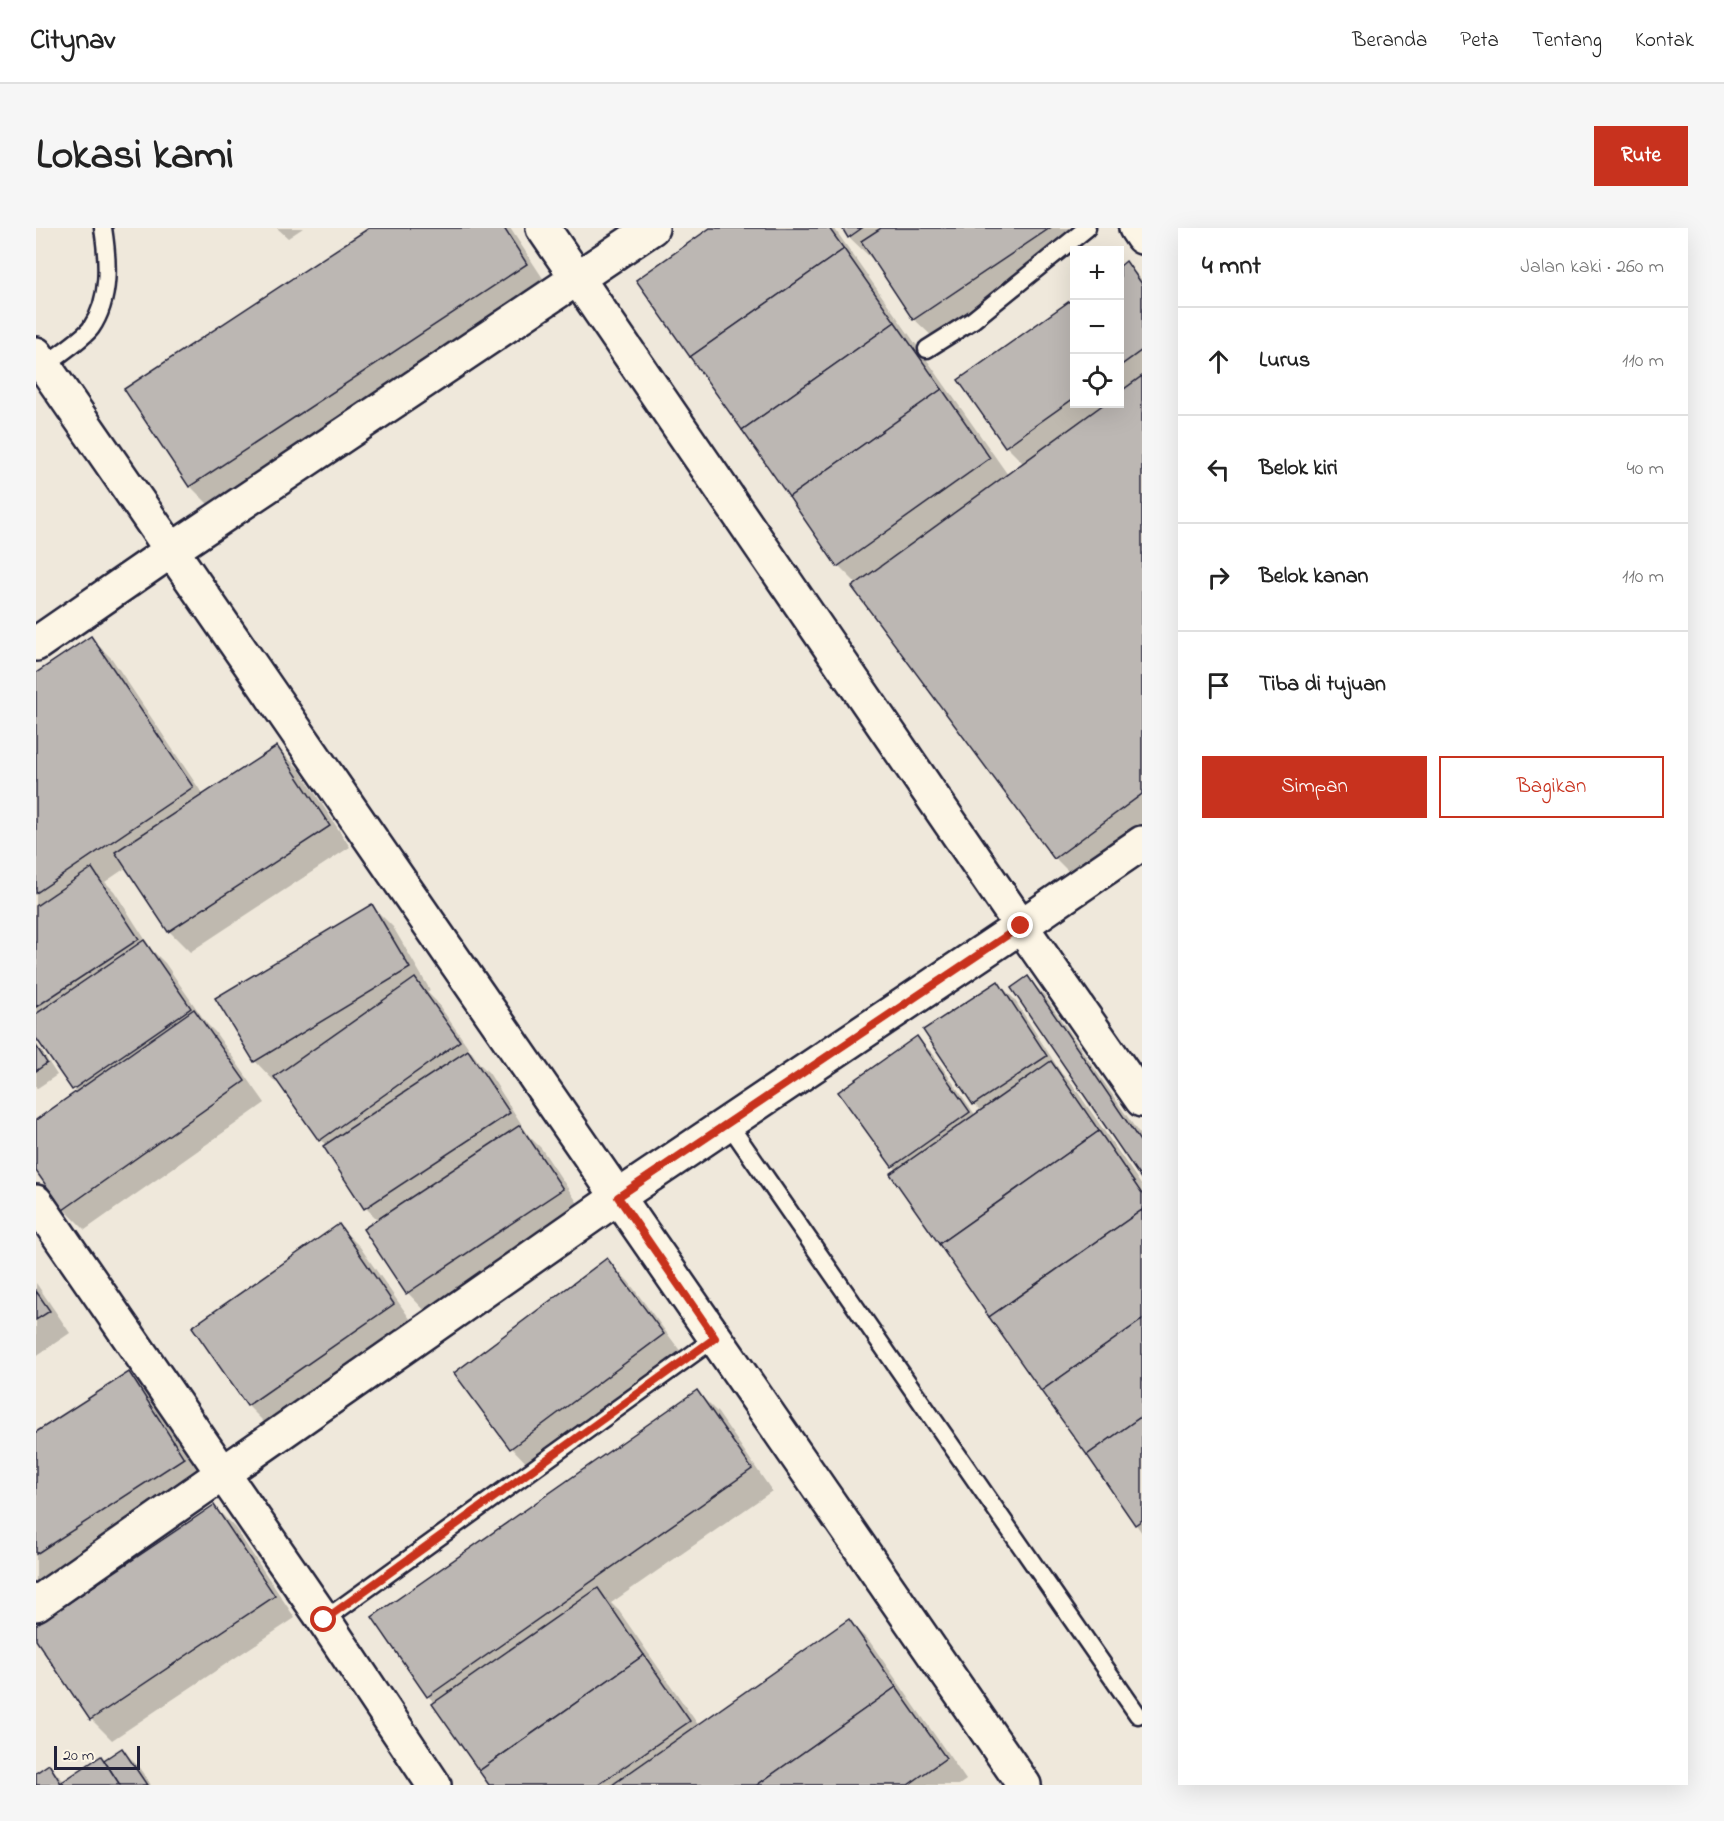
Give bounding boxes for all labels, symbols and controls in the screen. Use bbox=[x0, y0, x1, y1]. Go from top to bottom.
text: Citynav bbox=[30, 21, 115, 62]
text: Beranda bbox=[1352, 26, 1427, 56]
text: Peta bbox=[1460, 26, 1499, 56]
text: Tentang bbox=[1532, 26, 1602, 56]
text: Kontak bbox=[1635, 26, 1694, 56]
text: Lokasi kami bbox=[36, 126, 234, 187]
button: Rute bbox=[1594, 126, 1688, 186]
map controls bbox=[1070, 246, 1124, 408]
button: + bbox=[1070, 246, 1124, 300]
text: 4 mnt bbox=[1202, 248, 1261, 286]
text: Jalan kaki · 260 m bbox=[1520, 253, 1664, 282]
button: − bbox=[1070, 300, 1124, 354]
icon: ahead bbox=[1202, 345, 1235, 378]
text: Lurus bbox=[1259, 345, 1310, 377]
text: 110 m bbox=[1622, 347, 1664, 376]
button: locate bbox=[1070, 354, 1124, 408]
icon: left bbox=[1202, 453, 1235, 486]
text: Belok kiri bbox=[1259, 453, 1338, 485]
text: 40 m bbox=[1627, 455, 1664, 484]
icon: right bbox=[1202, 561, 1235, 594]
text: Belok kanan bbox=[1259, 561, 1368, 593]
text: 110 m bbox=[1622, 563, 1664, 592]
icon: arrive bbox=[1202, 669, 1235, 702]
text: Tiba di tujuan bbox=[1259, 669, 1386, 701]
button: Simpan bbox=[1202, 756, 1427, 818]
button: Bagikan bbox=[1439, 756, 1664, 818]
route end bbox=[1007, 912, 1033, 938]
route start bbox=[310, 1606, 336, 1632]
scale bar bbox=[54, 1743, 140, 1770]
text: 20 m bbox=[63, 1744, 94, 1768]

